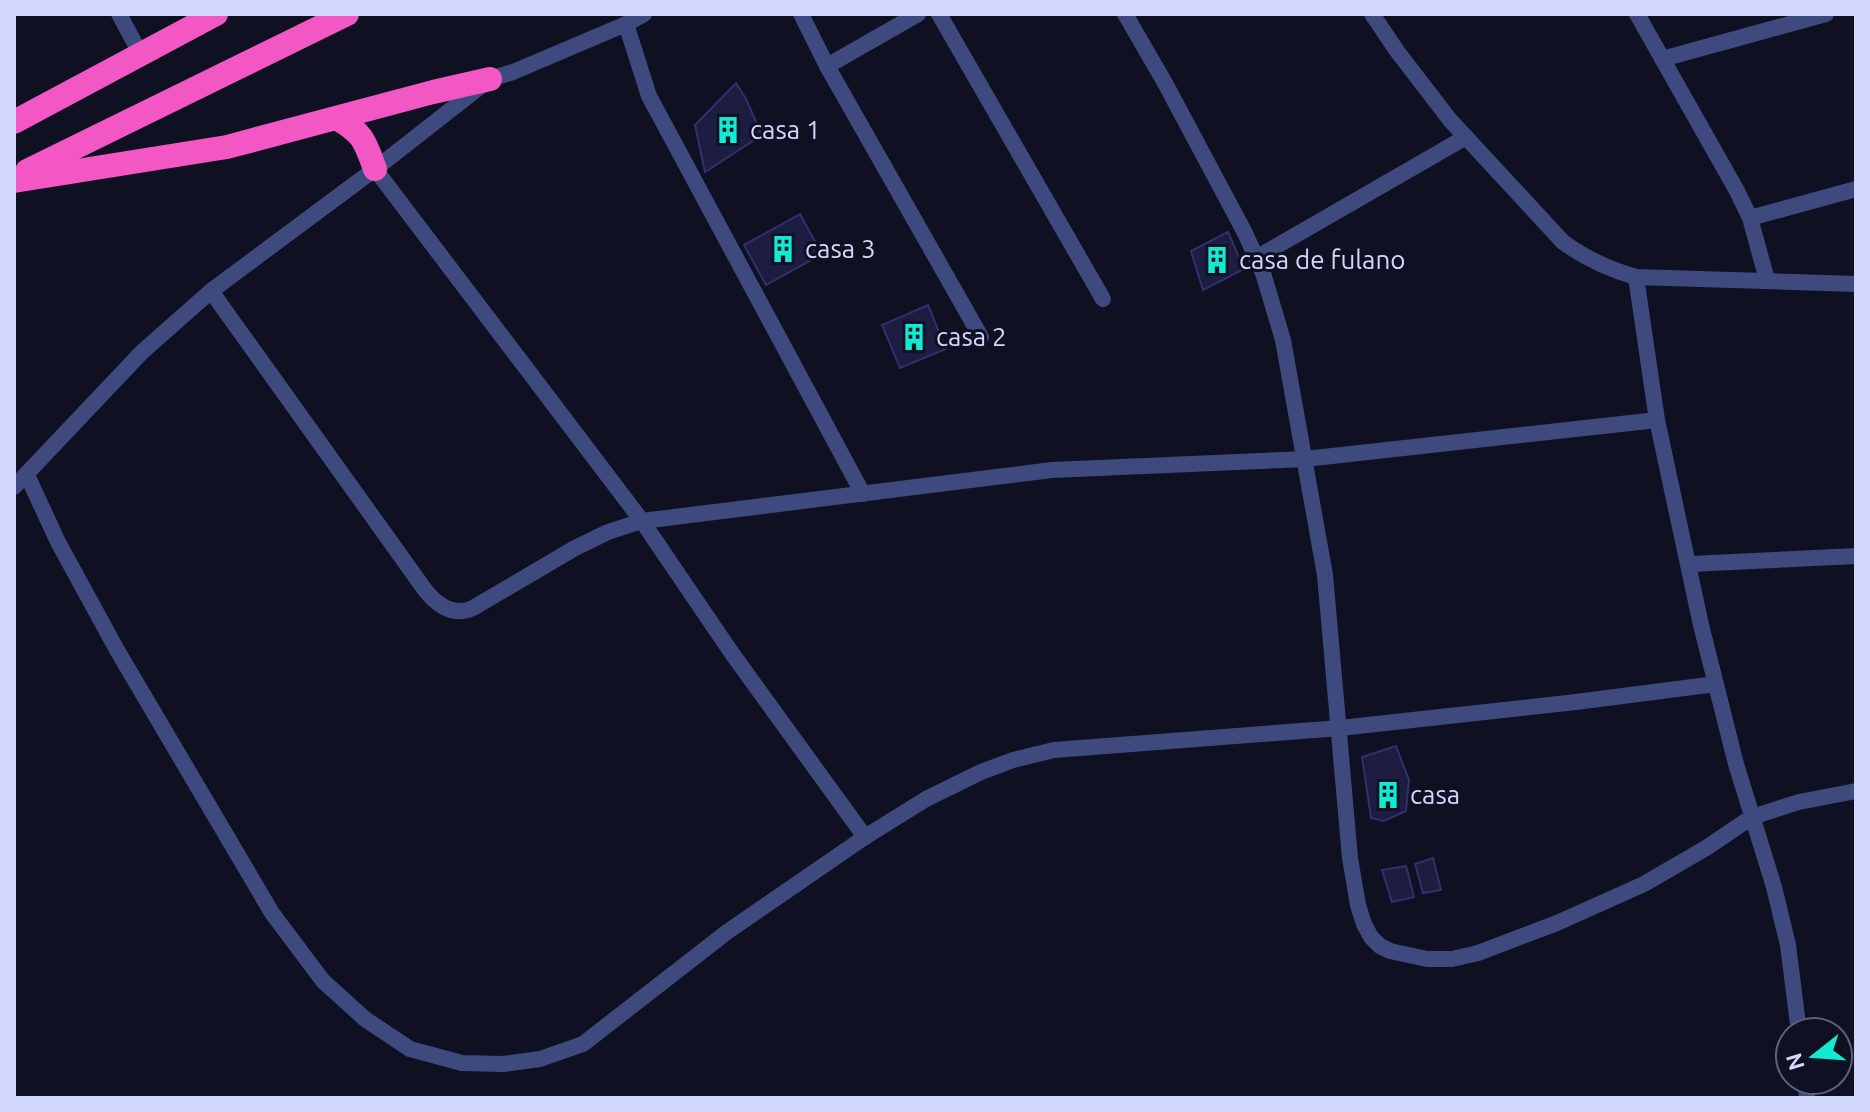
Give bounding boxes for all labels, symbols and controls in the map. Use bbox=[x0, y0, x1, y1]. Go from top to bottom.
building icon: casa 1 bbox=[713, 115, 743, 145]
place label: casa 1 bbox=[750, 115, 821, 144]
building icon: casa 3 bbox=[768, 234, 798, 264]
place label: casa 3 bbox=[805, 234, 876, 263]
building icon: casa de fulano bbox=[1202, 245, 1232, 275]
place label: casa de fulano bbox=[1239, 245, 1406, 274]
building icon: casa 2 bbox=[899, 322, 929, 352]
place label: casa 2 bbox=[936, 322, 1007, 351]
building icon: casa bbox=[1373, 780, 1403, 810]
place label: casa bbox=[1410, 780, 1460, 809]
north arrow bbox=[1774, 1016, 1854, 1096]
text: N bbox=[1780, 1050, 1809, 1074]

